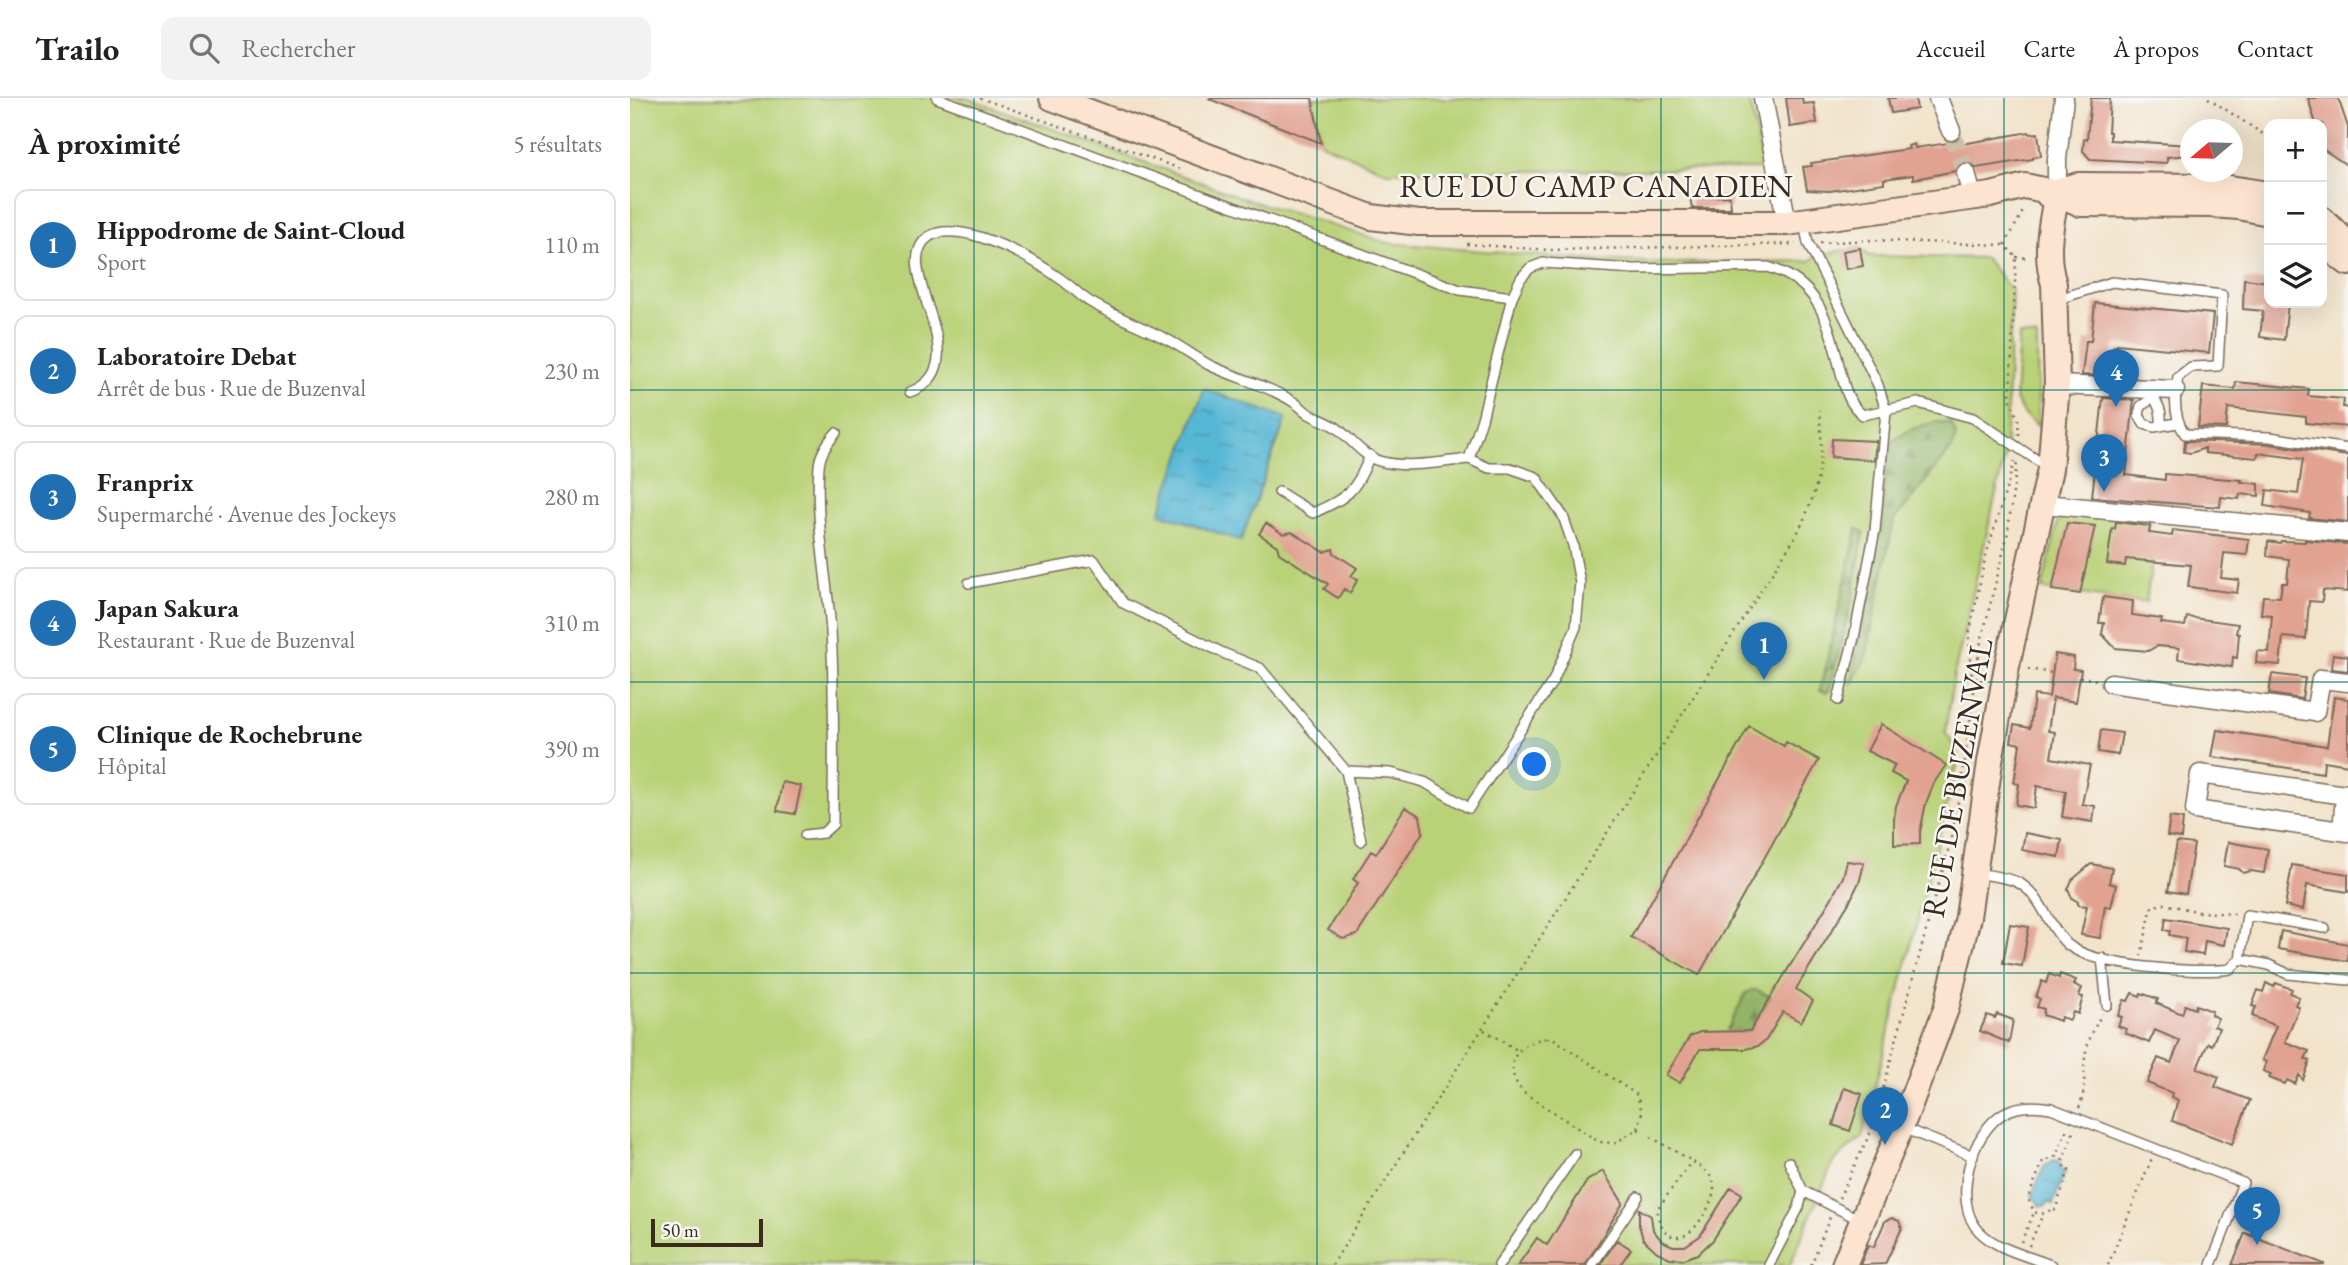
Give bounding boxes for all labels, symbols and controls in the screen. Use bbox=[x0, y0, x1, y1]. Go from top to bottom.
search box bbox=[161, 17, 651, 80]
text: Trailo bbox=[35, 27, 119, 70]
icon: search bbox=[185, 29, 223, 67]
text: Rechercher bbox=[241, 31, 355, 65]
text: Accueil bbox=[1916, 33, 1986, 64]
text: Carte bbox=[2024, 33, 2075, 64]
text: À propos bbox=[2113, 33, 2199, 64]
text: Contact bbox=[2237, 33, 2313, 64]
north arrow bbox=[2180, 119, 2243, 182]
map controls bbox=[2264, 119, 2327, 308]
button: + bbox=[2264, 119, 2327, 182]
text: À proximité bbox=[28, 124, 180, 163]
text: 5 résultats bbox=[514, 129, 602, 159]
street label: RUE DU CAMP CANADIEN bbox=[1399, 165, 1793, 207]
button: − bbox=[2264, 182, 2327, 245]
text: Hippodrome de Saint-Cloud bbox=[97, 213, 405, 247]
text: 1 bbox=[47, 230, 59, 260]
text: 110 m bbox=[544, 230, 600, 260]
button: layers bbox=[2264, 245, 2327, 308]
text: Sport bbox=[97, 247, 146, 277]
text: Laboratoire Debat bbox=[97, 339, 296, 373]
pin: 4 bbox=[2093, 349, 2139, 407]
text: 2 bbox=[47, 356, 59, 386]
text: 230 m bbox=[544, 356, 600, 386]
text: Arrêt de bus · Rue de Buzenval bbox=[97, 373, 366, 403]
pin: 3 bbox=[2081, 434, 2127, 492]
text: Franprix bbox=[97, 465, 194, 499]
text: 3 bbox=[47, 482, 59, 512]
text: 280 m bbox=[544, 482, 600, 512]
text: Supermarché · Avenue des Jockeys bbox=[97, 499, 396, 529]
text: Japan Sakura bbox=[97, 591, 239, 625]
text: 4 bbox=[47, 608, 59, 638]
text: 310 m bbox=[544, 608, 600, 638]
pin: 1 bbox=[1741, 622, 1787, 680]
text: Restaurant · Rue de Buzenval bbox=[97, 625, 355, 655]
street label: RUE DE BUZENVAL bbox=[1912, 635, 2002, 921]
text: Clinique de Rochebrune bbox=[97, 717, 362, 751]
text: 5 bbox=[47, 734, 59, 764]
text: 390 m bbox=[544, 734, 600, 764]
your location bbox=[1517, 747, 1551, 781]
text: Hôpital bbox=[97, 751, 167, 781]
pin: 2 bbox=[1862, 1087, 1908, 1145]
pin: 5 bbox=[2234, 1187, 2280, 1245]
scale bar bbox=[651, 1216, 763, 1248]
text: 50 m bbox=[662, 1218, 699, 1243]

